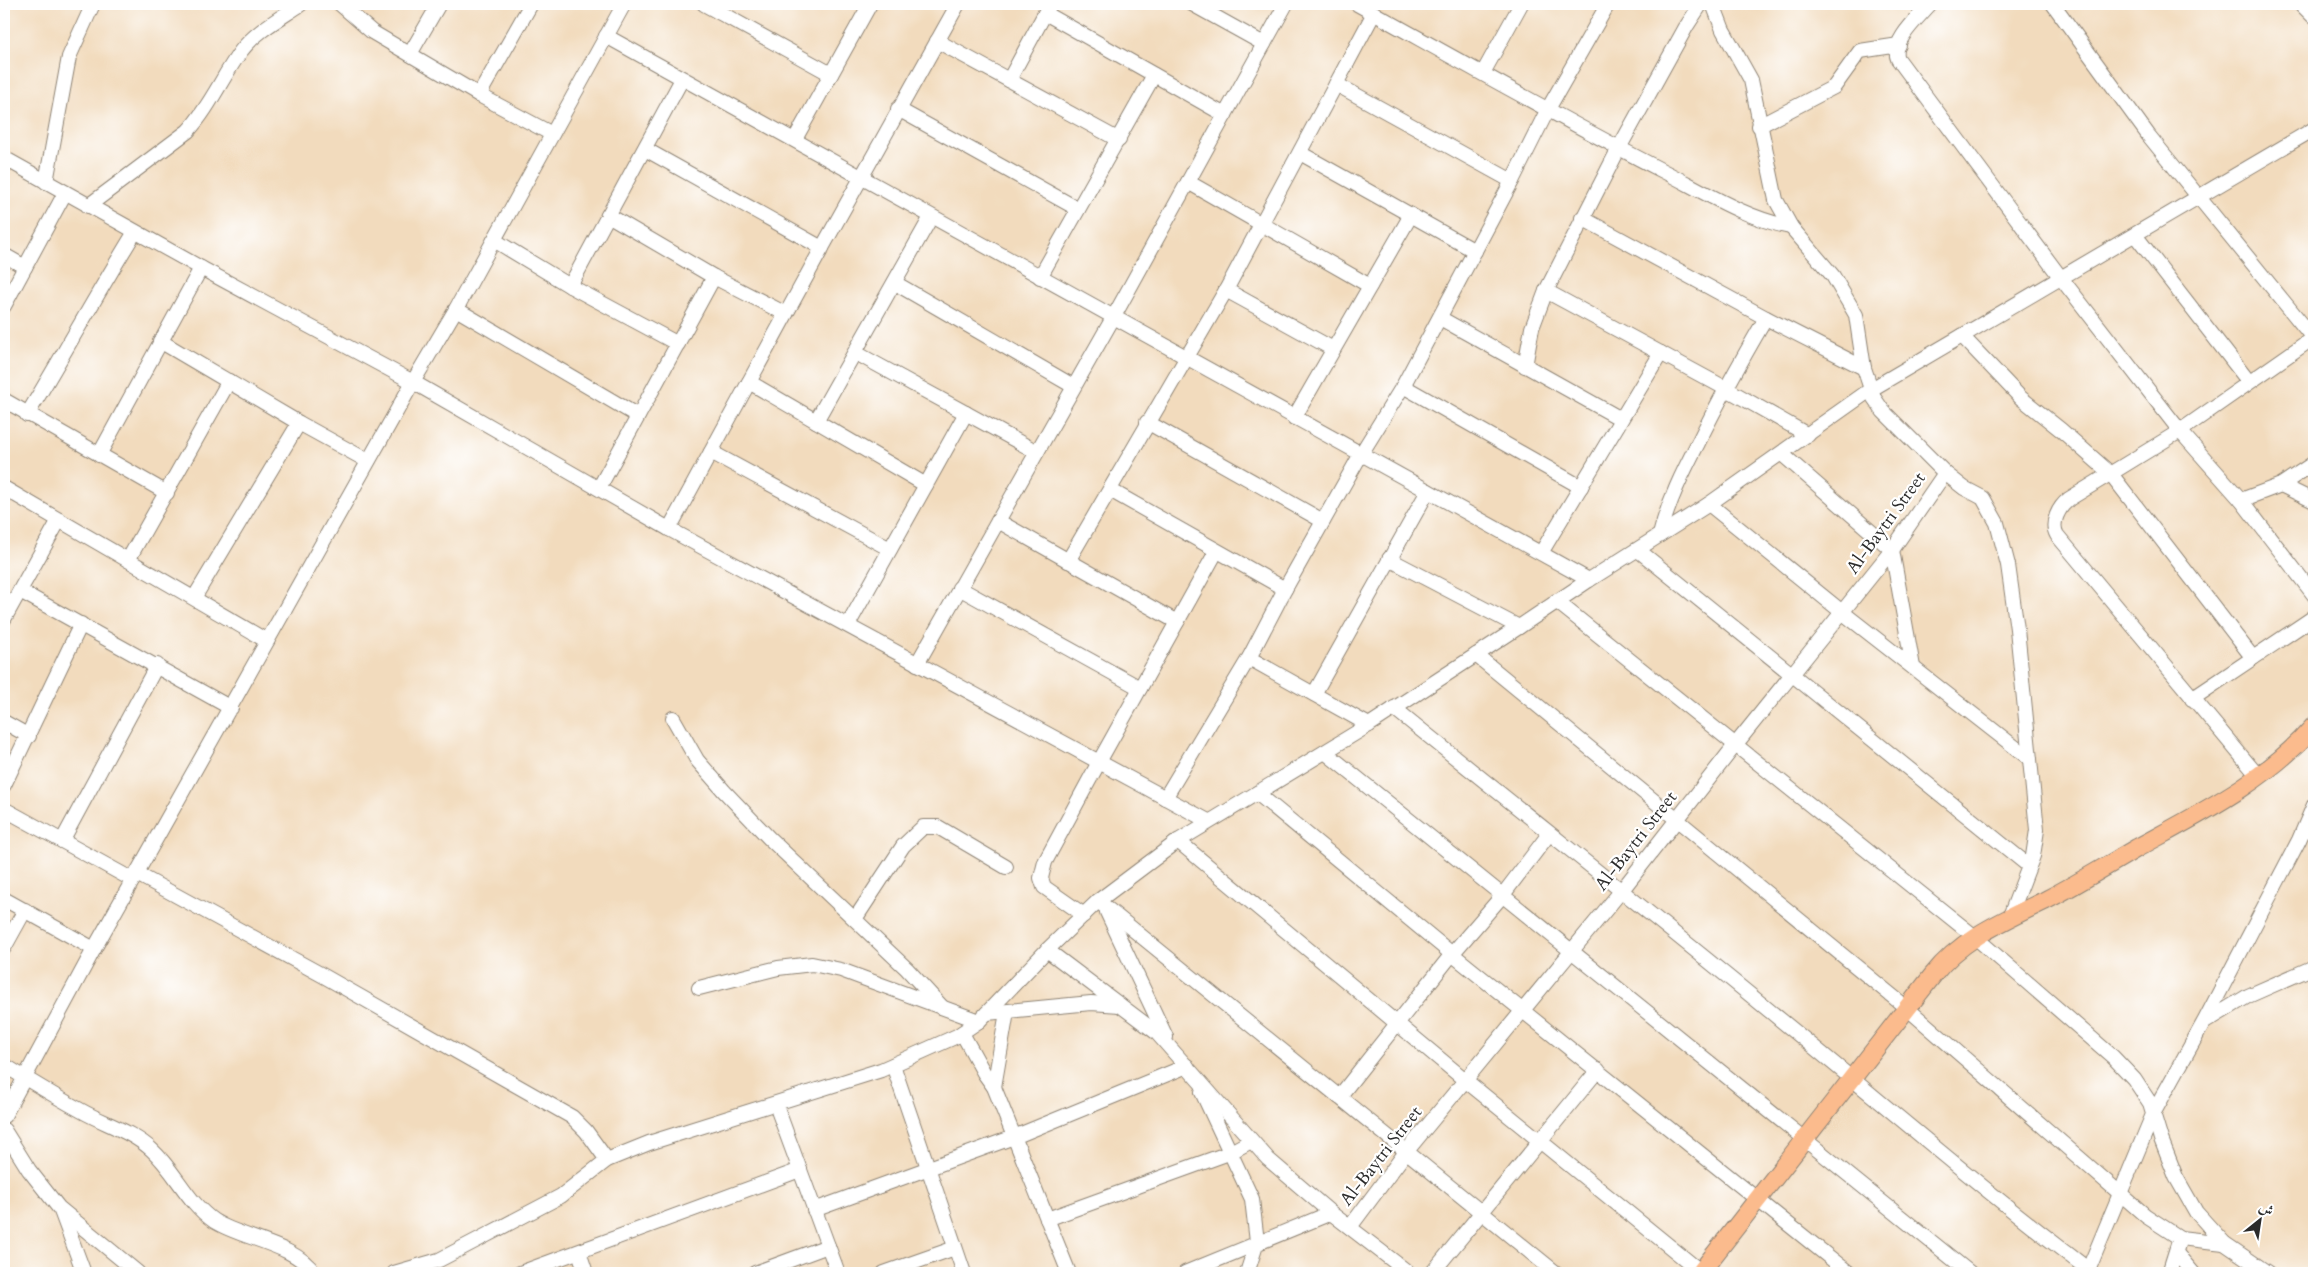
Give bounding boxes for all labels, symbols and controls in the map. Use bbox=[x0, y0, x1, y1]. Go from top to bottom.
street label: Al-Baytri Street bbox=[1841, 467, 1932, 579]
street label: Al-Baytri Street bbox=[1589, 786, 1683, 896]
street label: Al-Baytri Street bbox=[1334, 1101, 1428, 1211]
north arrow bbox=[2236, 1194, 2286, 1244]
text: ش bbox=[2255, 1197, 2277, 1221]

